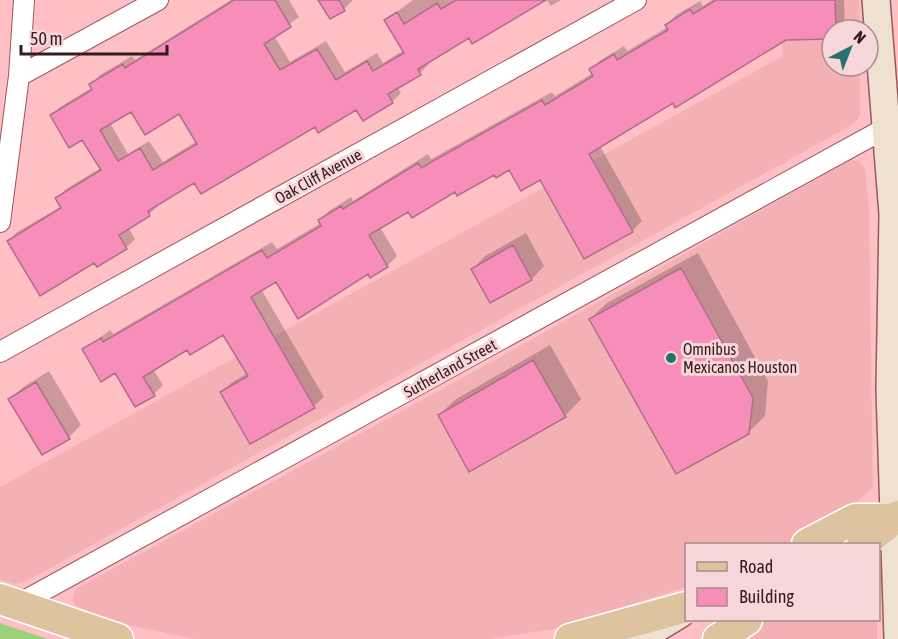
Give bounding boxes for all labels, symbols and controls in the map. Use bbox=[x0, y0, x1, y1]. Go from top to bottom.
scale bar bbox=[21, 18, 166, 56]
north arrow bbox=[820, 18, 880, 78]
text: N bbox=[851, 27, 870, 47]
text: 50 m bbox=[30, 28, 62, 49]
street label: Oak Cliff Avenue bbox=[272, 145, 364, 207]
street label: Sutherland Street bbox=[401, 335, 500, 401]
place label: Omnibus Mexicanos Houston bbox=[683, 340, 797, 376]
marker: Omnibus Mexicanos Houston bbox=[664, 351, 678, 365]
legend bbox=[685, 543, 880, 621]
text: Road bbox=[739, 556, 773, 577]
text: Building bbox=[739, 586, 794, 607]

